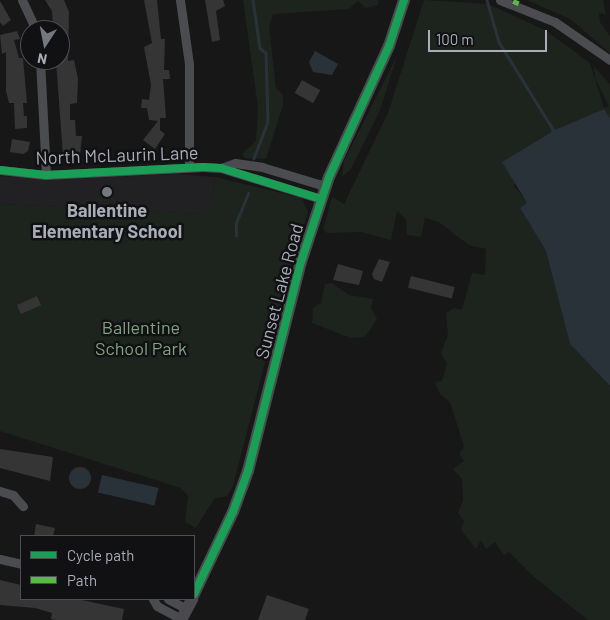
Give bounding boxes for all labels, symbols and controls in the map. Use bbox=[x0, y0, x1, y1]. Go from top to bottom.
north arrow bbox=[20, 20, 70, 70]
scale bar bbox=[430, 20, 549, 52]
text: 100 m bbox=[436, 30, 474, 48]
text: N bbox=[36, 50, 48, 68]
street label: North McLaurin Lane bbox=[35, 141, 199, 169]
marker: Ballentine Elementary School bbox=[101, 186, 113, 198]
place label: Ballentine Elementary School bbox=[32, 200, 182, 242]
street label: Sunset Lake Road bbox=[251, 221, 307, 361]
park label: Ballentine School Park bbox=[95, 317, 187, 359]
legend bbox=[20, 535, 195, 600]
text: Cycle path bbox=[67, 546, 134, 564]
text: Path bbox=[67, 571, 97, 589]

